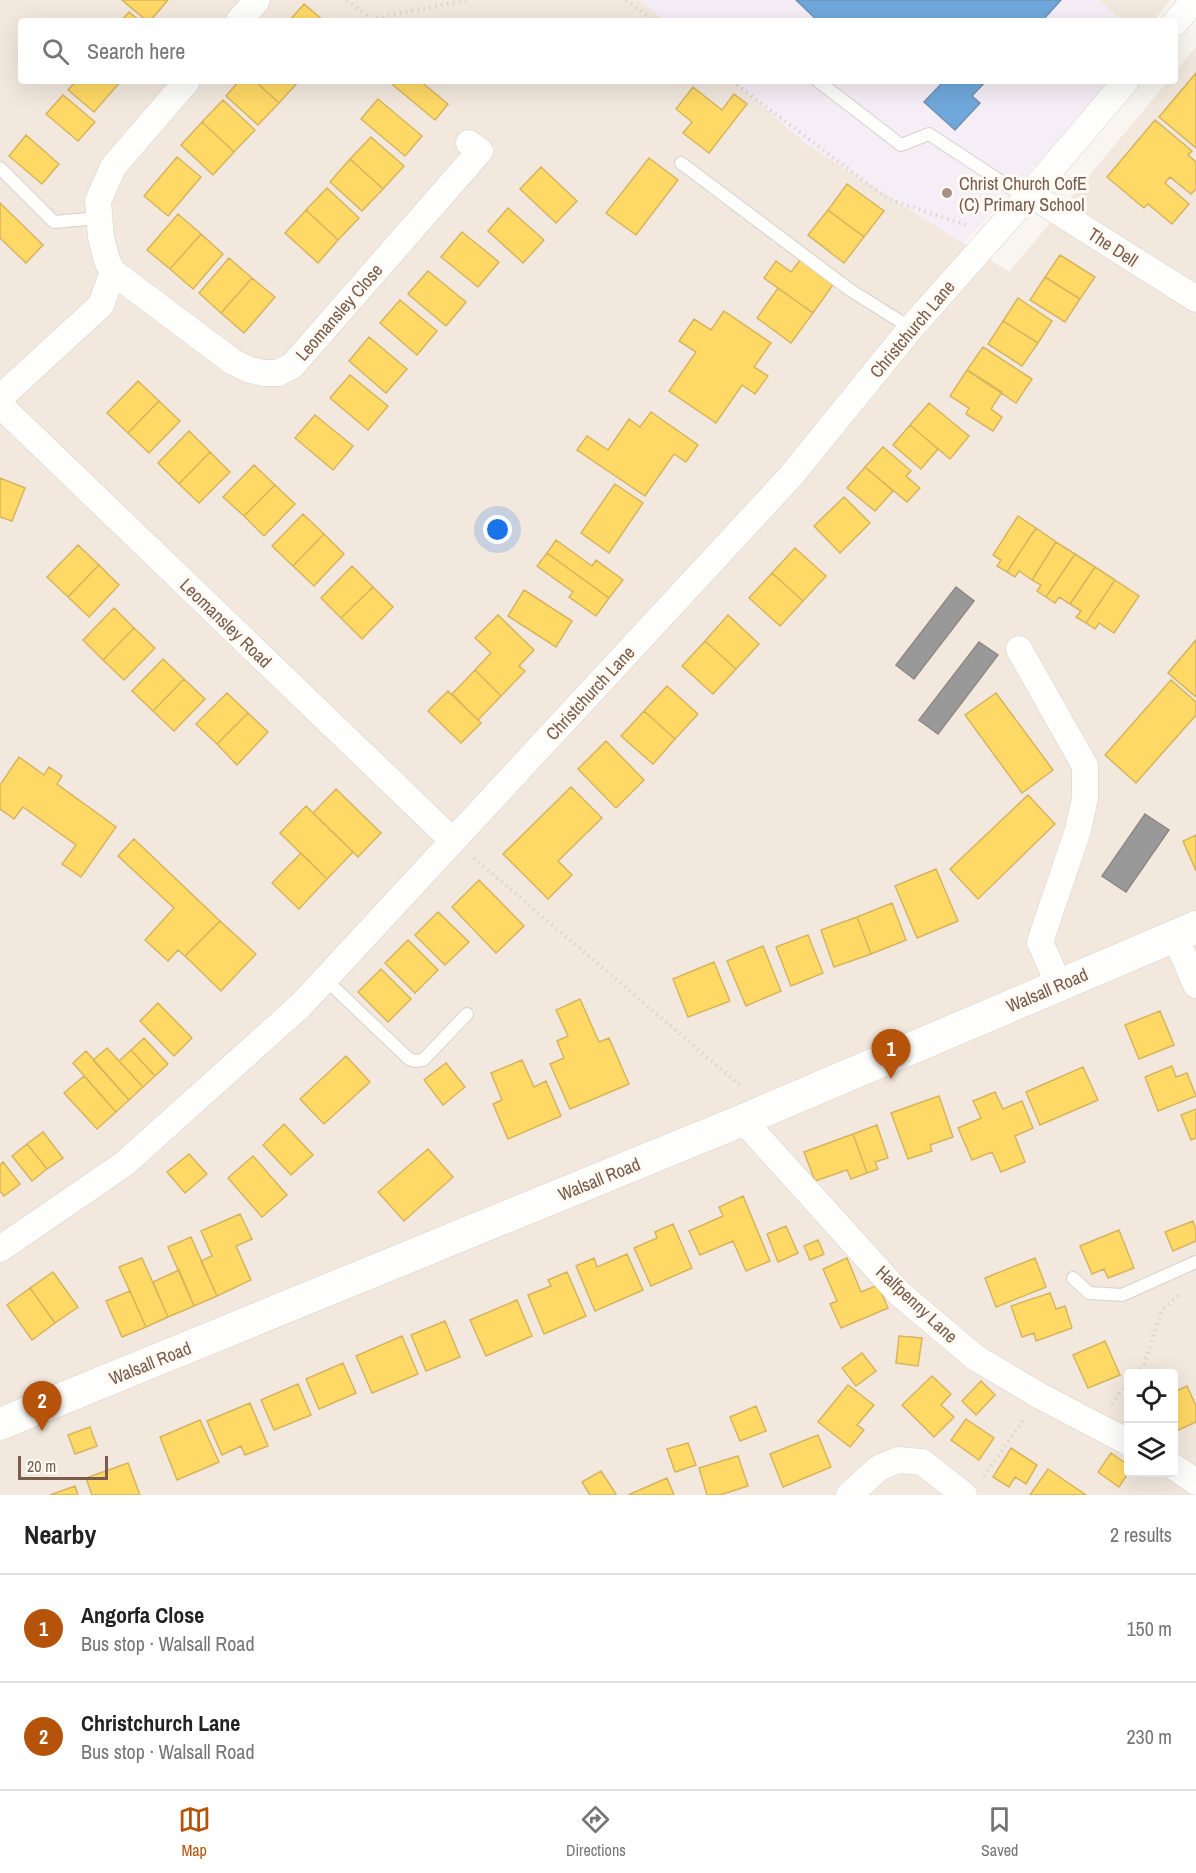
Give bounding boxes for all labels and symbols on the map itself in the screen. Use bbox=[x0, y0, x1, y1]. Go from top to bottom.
place label: Christ Church CofE (C) Primary School bbox=[959, 171, 1087, 217]
marker: Christ Church CofE (C) Primary School bbox=[940, 186, 954, 200]
street label: The Dell bbox=[1083, 222, 1143, 272]
street label: Leomansley Close bbox=[290, 258, 388, 366]
street label: Christchurch Lane bbox=[864, 275, 960, 383]
your location bbox=[483, 515, 512, 544]
street label: Leomansley Road bbox=[175, 573, 277, 673]
street label: Christchurch Lane bbox=[540, 640, 640, 746]
street label: Walsall Road bbox=[1002, 962, 1092, 1018]
pin: 1 bbox=[872, 1030, 910, 1079]
street label: Walsall Road bbox=[554, 1151, 644, 1207]
street label: Halfpenny Lane bbox=[871, 1260, 963, 1348]
street label: Walsall Road bbox=[105, 1335, 195, 1391]
pin: 2 bbox=[22, 1382, 62, 1431]
scale bar bbox=[18, 1453, 108, 1480]

